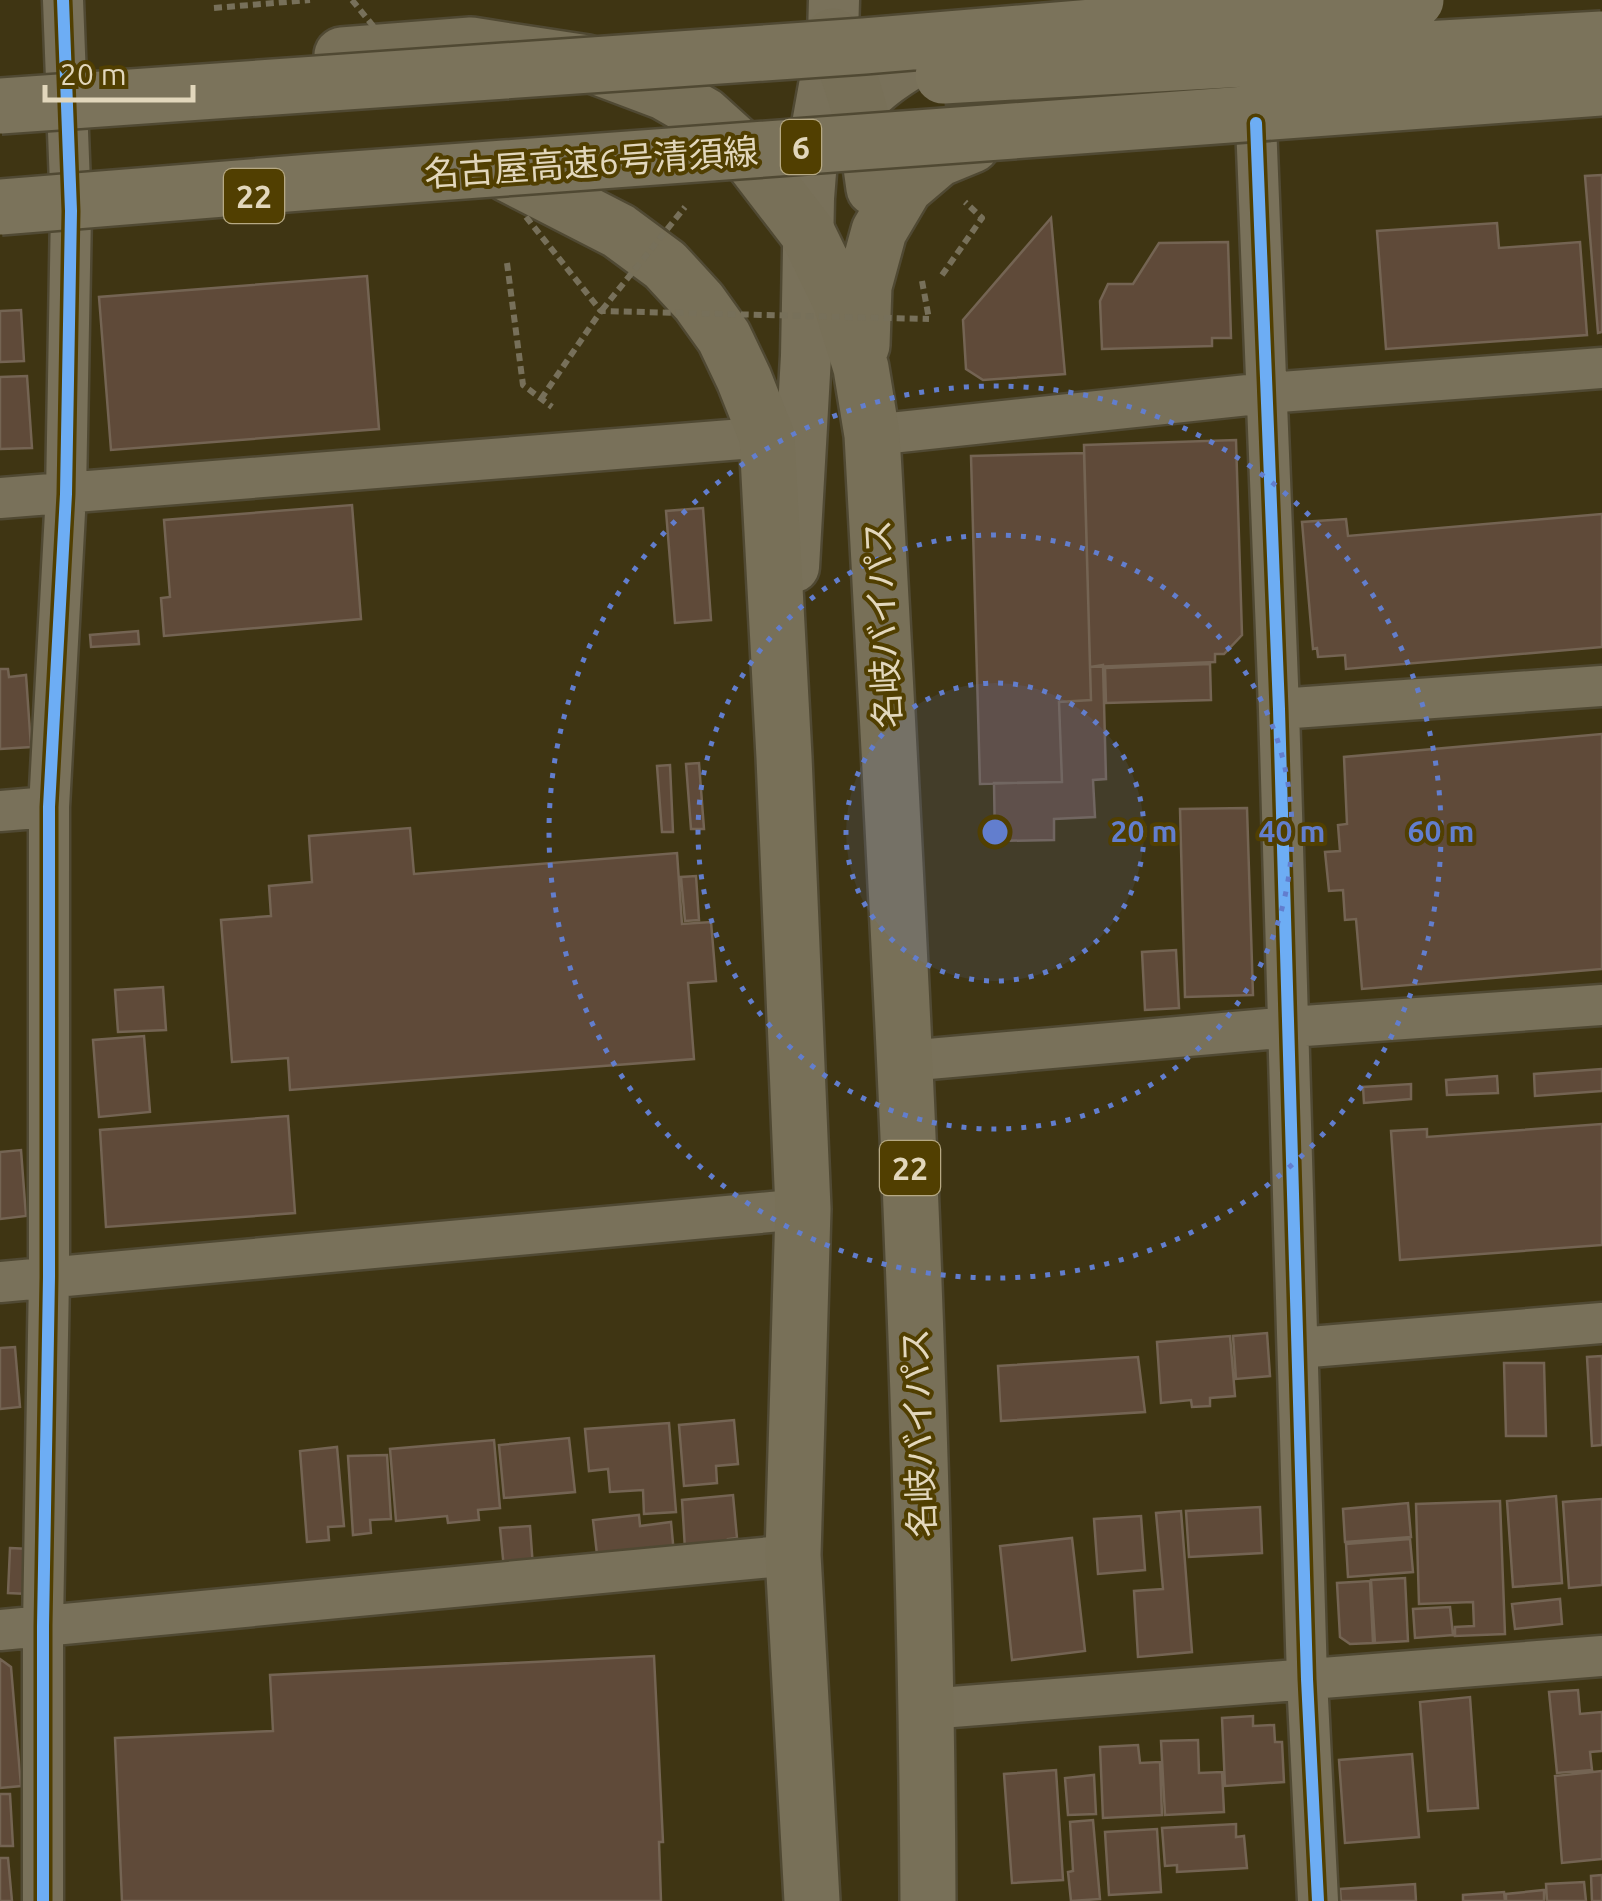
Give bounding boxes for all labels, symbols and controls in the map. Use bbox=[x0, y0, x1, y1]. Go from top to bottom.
scale bar bbox=[45, 40, 192, 102]
text: 20 m bbox=[60, 57, 127, 91]
road number: 6 bbox=[781, 120, 821, 174]
street label: 名古屋高速6号清須線 bbox=[423, 130, 759, 194]
road number: 22 bbox=[224, 169, 284, 223]
street label: 名岐バイパス bbox=[857, 518, 907, 730]
centre of rings bbox=[977, 814, 1013, 850]
text: 20 m bbox=[1111, 814, 1177, 848]
text: 40 m bbox=[1259, 814, 1325, 848]
text: 60 m bbox=[1408, 814, 1474, 848]
road number: 22 bbox=[880, 1141, 940, 1195]
street label: 名岐バイパス bbox=[894, 1328, 942, 1538]

